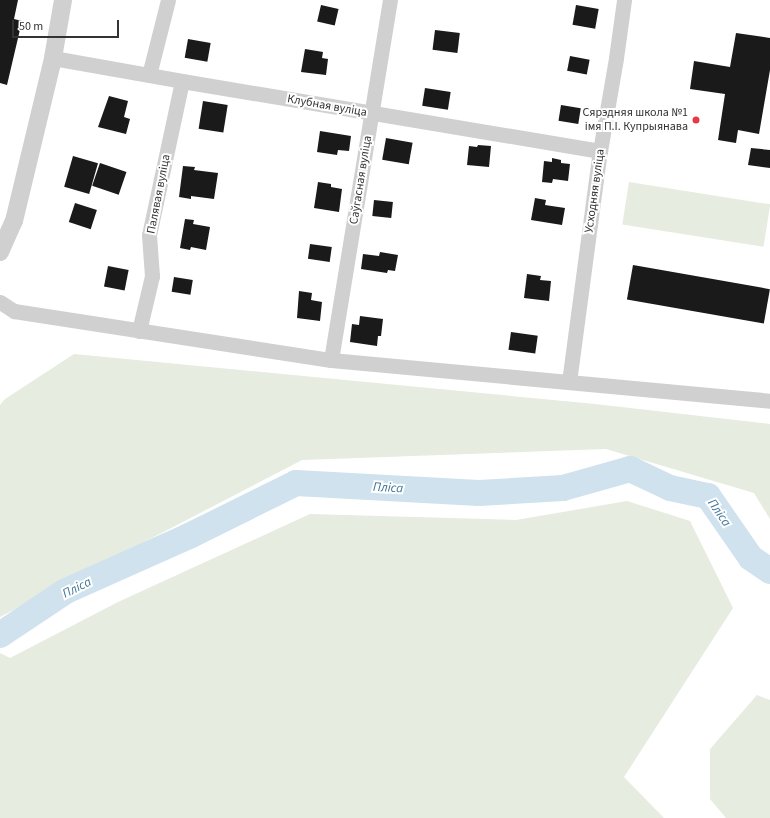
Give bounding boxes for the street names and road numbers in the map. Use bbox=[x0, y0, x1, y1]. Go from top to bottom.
street label: Клубная вуліца bbox=[286, 92, 368, 120]
street label: Саўгасная вуліца bbox=[347, 135, 375, 225]
street label: Усходняя вуліца bbox=[582, 148, 608, 234]
street label: Палявая вуліца bbox=[144, 153, 174, 235]

